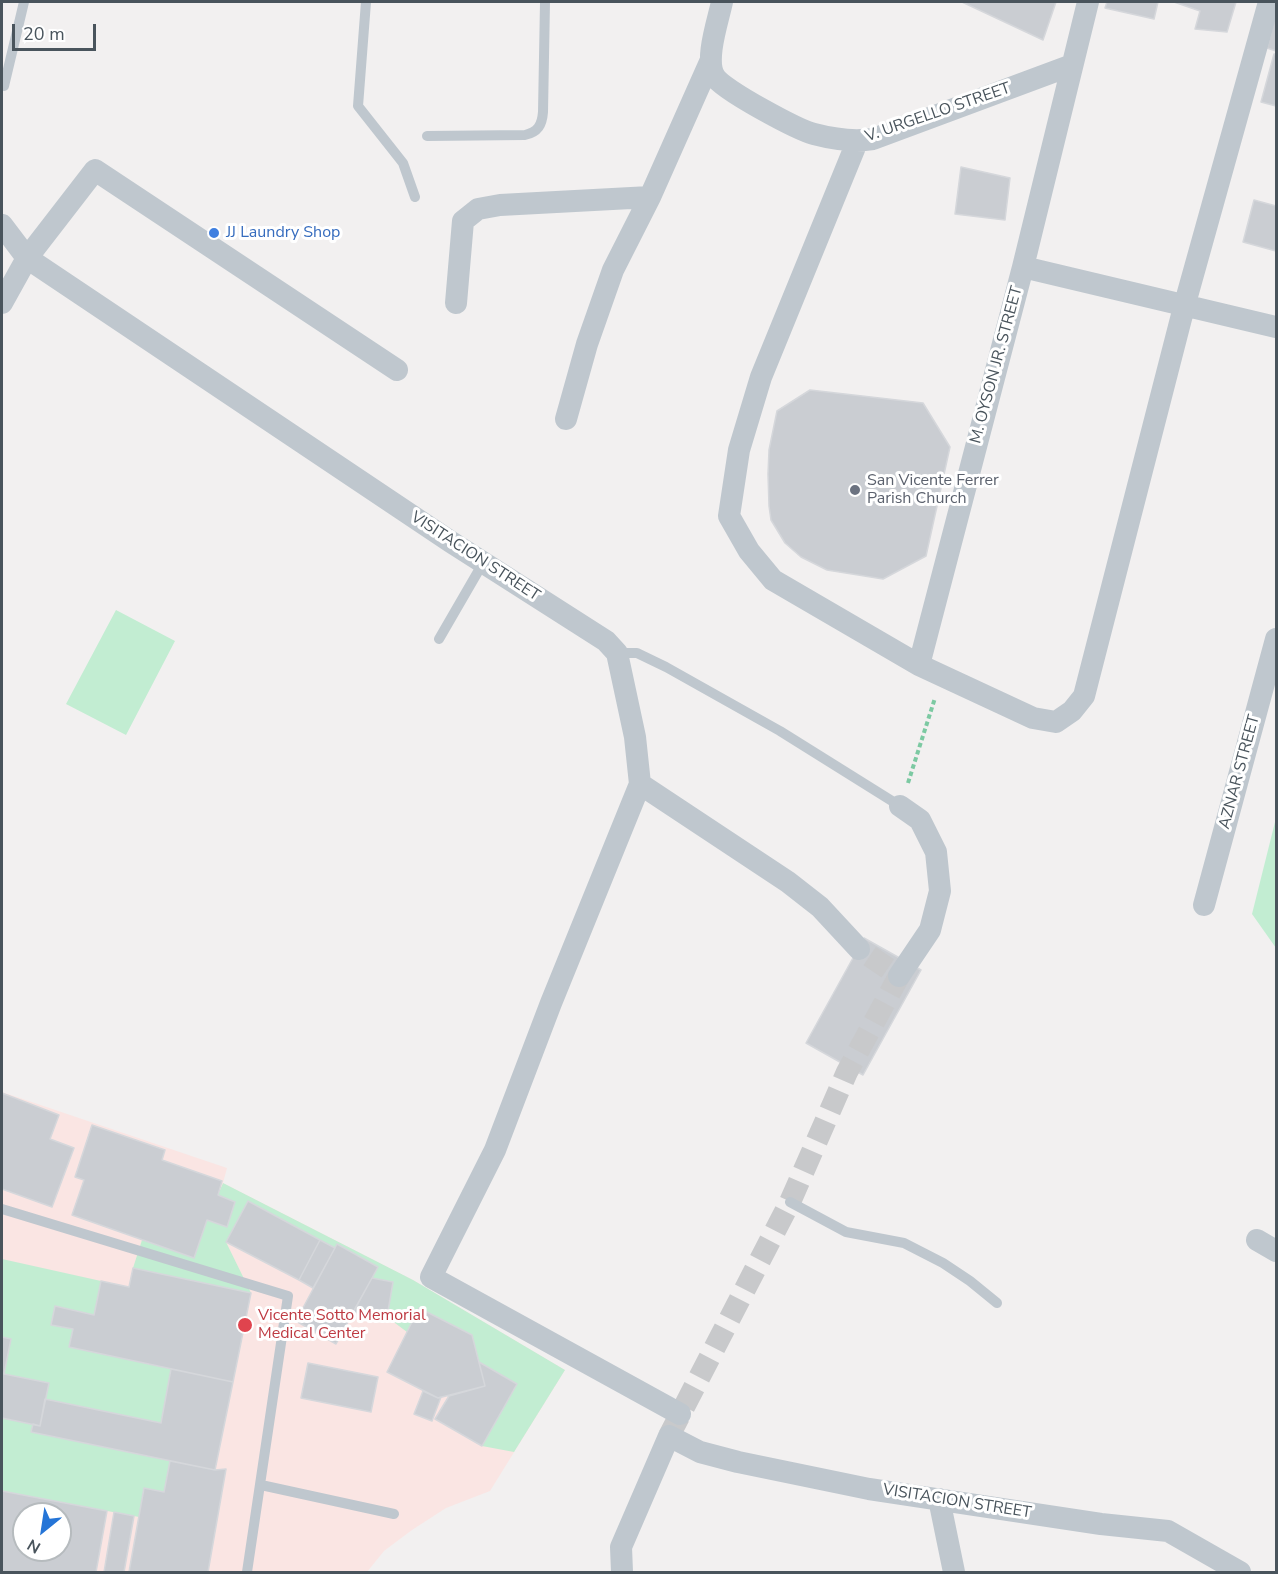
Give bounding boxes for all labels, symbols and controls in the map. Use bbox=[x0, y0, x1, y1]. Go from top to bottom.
scale bar bbox=[15, 12, 99, 50]
text: 20 m bbox=[23, 22, 65, 46]
street label: V. URGELLO STREET bbox=[863, 79, 1013, 147]
place label: JJ Laundry Shop bbox=[226, 223, 340, 243]
marker: JJ Laundry Shop bbox=[207, 226, 221, 240]
street label: M. OYSON JR. STREET bbox=[967, 284, 1027, 446]
place label: San Vicente Ferrer Parish Church bbox=[867, 471, 999, 509]
marker: San Vicente Ferrer Parish Church bbox=[848, 483, 862, 497]
street label: VISITACION STREET bbox=[407, 508, 543, 606]
street label: AZNAR STREET bbox=[1216, 713, 1264, 831]
place label: Vicente Sotto Memorial Medical Center bbox=[258, 1306, 426, 1344]
marker: Vicente Sotto Memorial Medical Center bbox=[236, 1316, 254, 1334]
street label: VISITACION STREET bbox=[881, 1481, 1033, 1523]
north arrow bbox=[12, 1502, 72, 1562]
text: N bbox=[23, 1533, 45, 1558]

